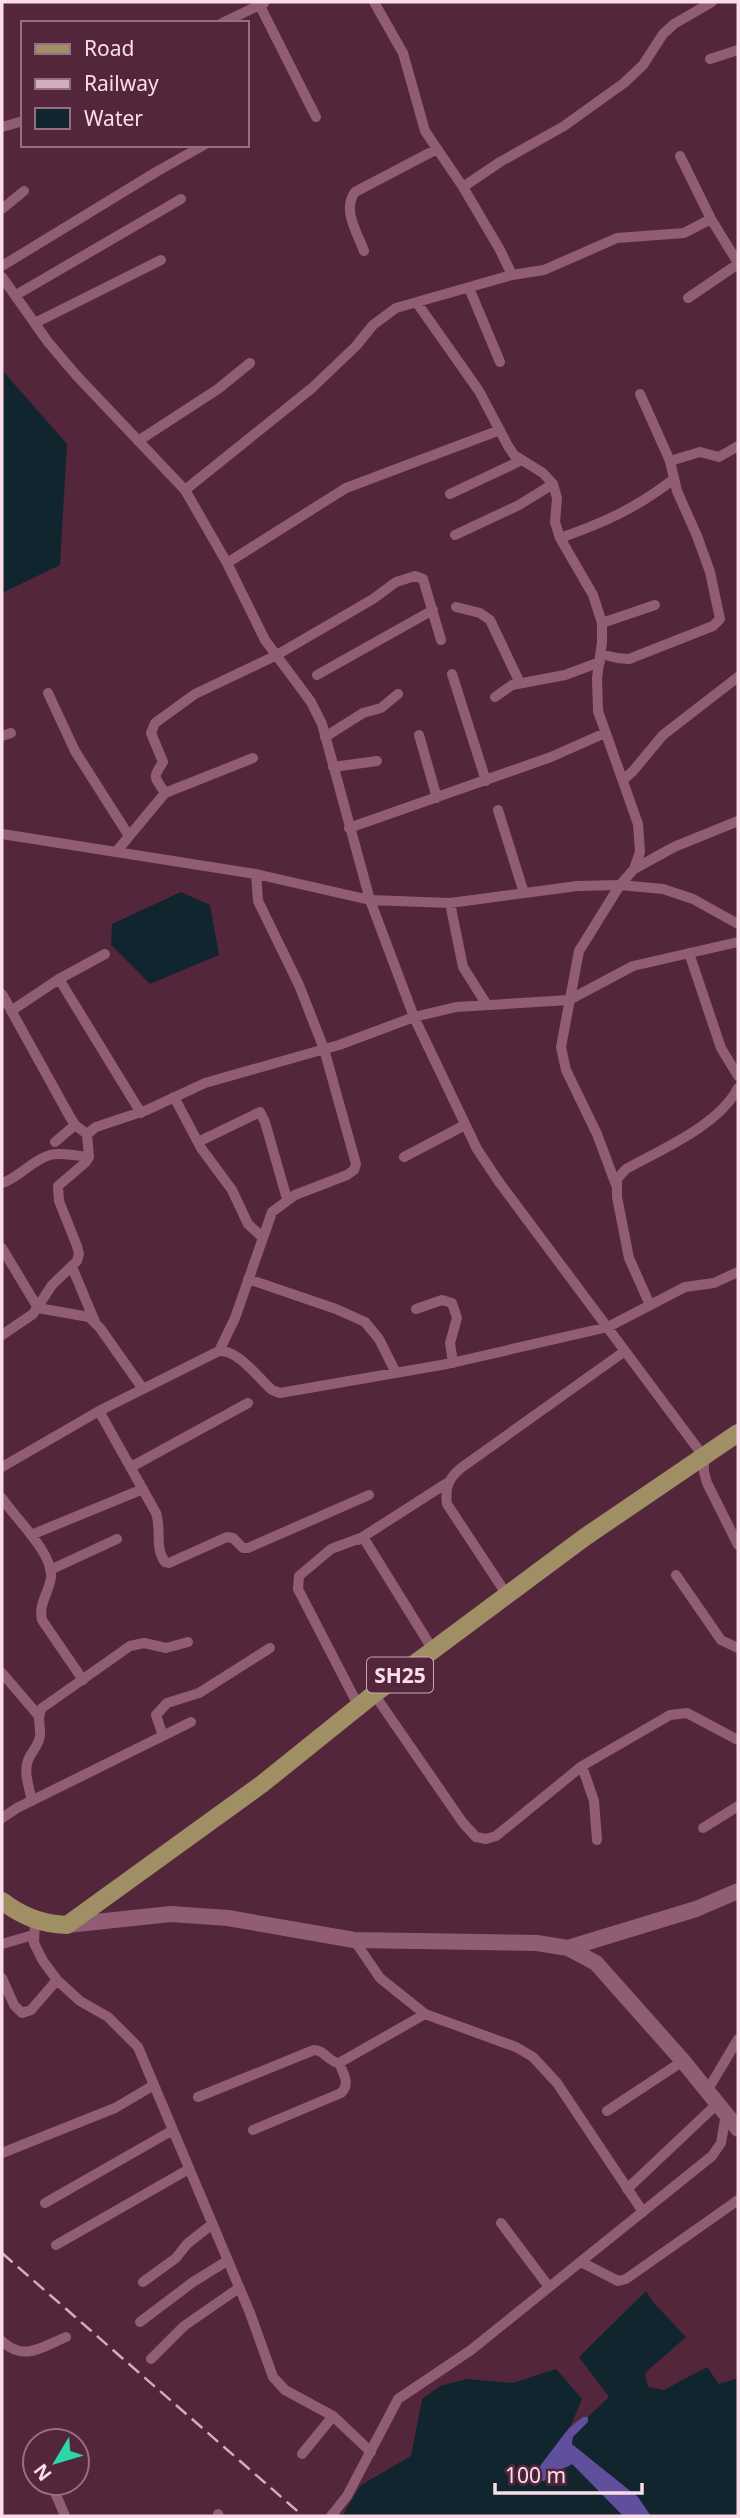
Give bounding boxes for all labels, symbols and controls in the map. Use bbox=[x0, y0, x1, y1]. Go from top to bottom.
legend bbox=[21, 21, 248, 147]
text: Road bbox=[84, 34, 134, 62]
text: Railway bbox=[84, 69, 159, 97]
text: Water bbox=[84, 104, 143, 132]
road number: SH25 bbox=[367, 1658, 433, 1692]
north arrow bbox=[21, 2427, 91, 2497]
scale bar bbox=[495, 2452, 642, 2496]
text: N bbox=[28, 2458, 58, 2487]
text: 100 m bbox=[505, 2461, 566, 2489]

